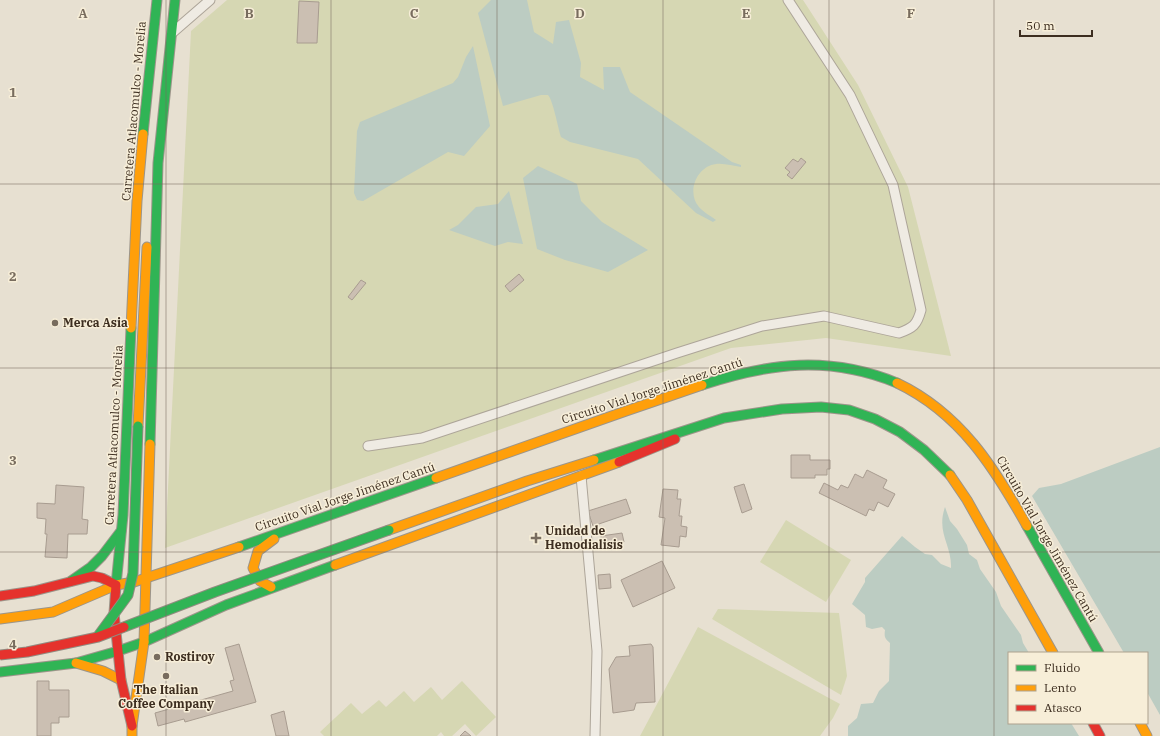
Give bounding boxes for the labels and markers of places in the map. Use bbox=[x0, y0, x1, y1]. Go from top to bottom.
place label: Merca Asia bbox=[63, 315, 128, 330]
marker: Merca Asia bbox=[50, 318, 60, 328]
place label: Unidad de Hemodialisis bbox=[545, 523, 623, 552]
marker: Unidad de Hemodialisis bbox=[530, 532, 542, 544]
place label: Rostiroy bbox=[165, 649, 215, 664]
marker: Rostiroy bbox=[152, 652, 162, 662]
marker: The Italian Coffee Company bbox=[161, 671, 171, 681]
place label: The Italian Coffee Company bbox=[118, 682, 214, 711]

